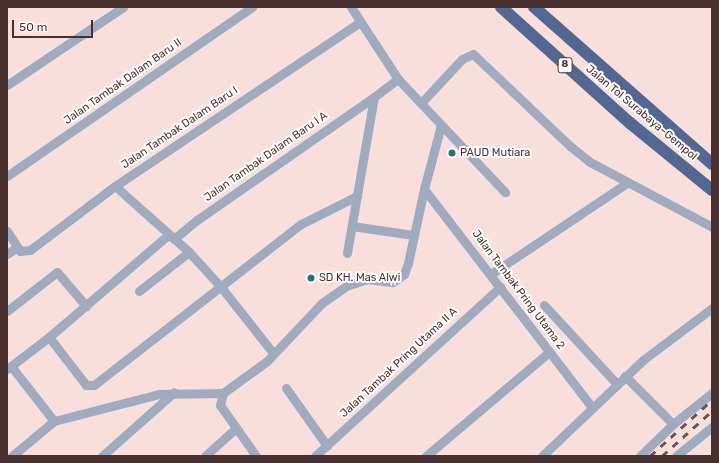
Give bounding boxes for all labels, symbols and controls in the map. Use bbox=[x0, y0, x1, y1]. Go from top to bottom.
scale bar bbox=[14, 12, 95, 38]
text: 50 m bbox=[19, 20, 47, 34]
street label: Jalan Tambak Dalam Baru II bbox=[61, 36, 185, 128]
road number: 8 bbox=[557, 57, 573, 73]
street label: Jalan Tol Surabaya–Gempol bbox=[583, 62, 699, 164]
street label: Jalan Tambak Dalam Baru I bbox=[119, 84, 241, 172]
street label: Jalan Tambak Dalam Baru I A bbox=[202, 109, 330, 205]
place label: PAUD Mutiara bbox=[460, 146, 530, 160]
marker: PAUD Mutiara bbox=[447, 148, 457, 158]
street label: Jalan Tambak Pring Utama 2 bbox=[469, 228, 567, 352]
place label: SD KH. Mas Alwi bbox=[319, 271, 401, 285]
marker: SD KH. Mas Alwi bbox=[306, 273, 316, 283]
street label: Jalan Tambak Pring Utama II A bbox=[338, 305, 460, 421]

